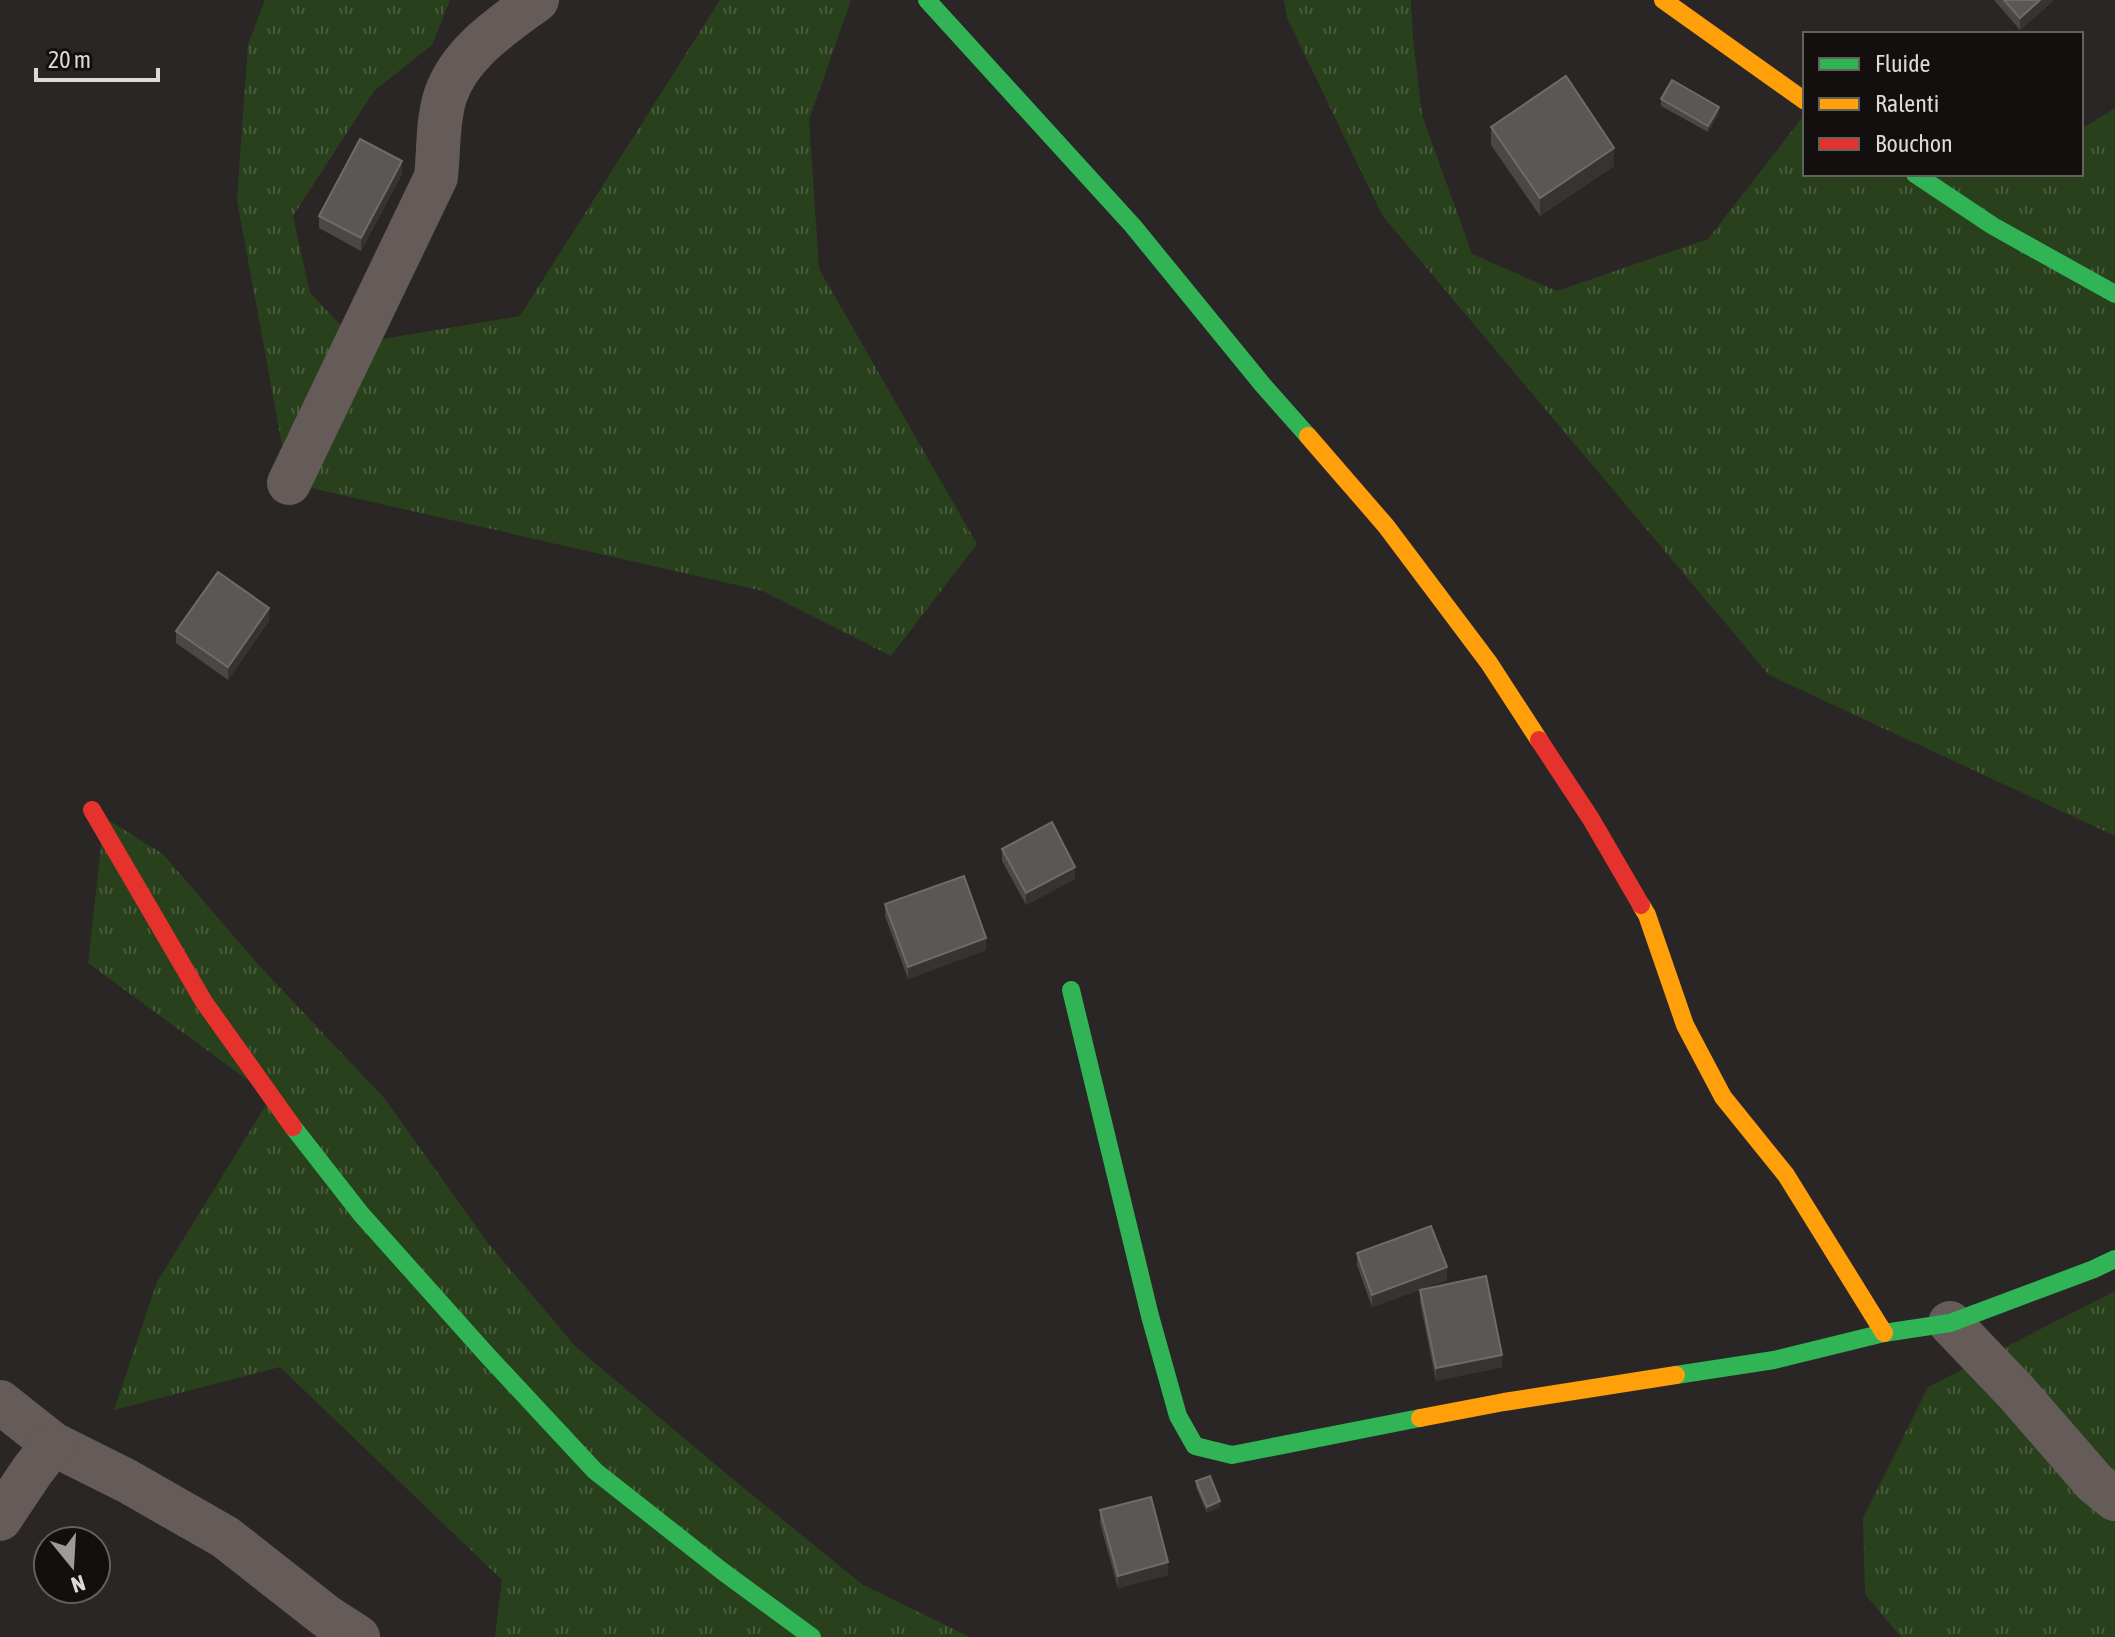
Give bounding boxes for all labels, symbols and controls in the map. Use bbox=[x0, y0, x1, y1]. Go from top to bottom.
scale bar bbox=[36, 32, 158, 82]
legend bbox=[1803, 32, 2083, 176]
text: 20 m bbox=[48, 46, 91, 73]
text: Fluide bbox=[1875, 50, 1930, 77]
text: Ralenti bbox=[1875, 90, 1939, 117]
text: Bouchon bbox=[1875, 130, 1953, 157]
north arrow bbox=[32, 1525, 112, 1605]
text: N bbox=[68, 1570, 88, 1598]

